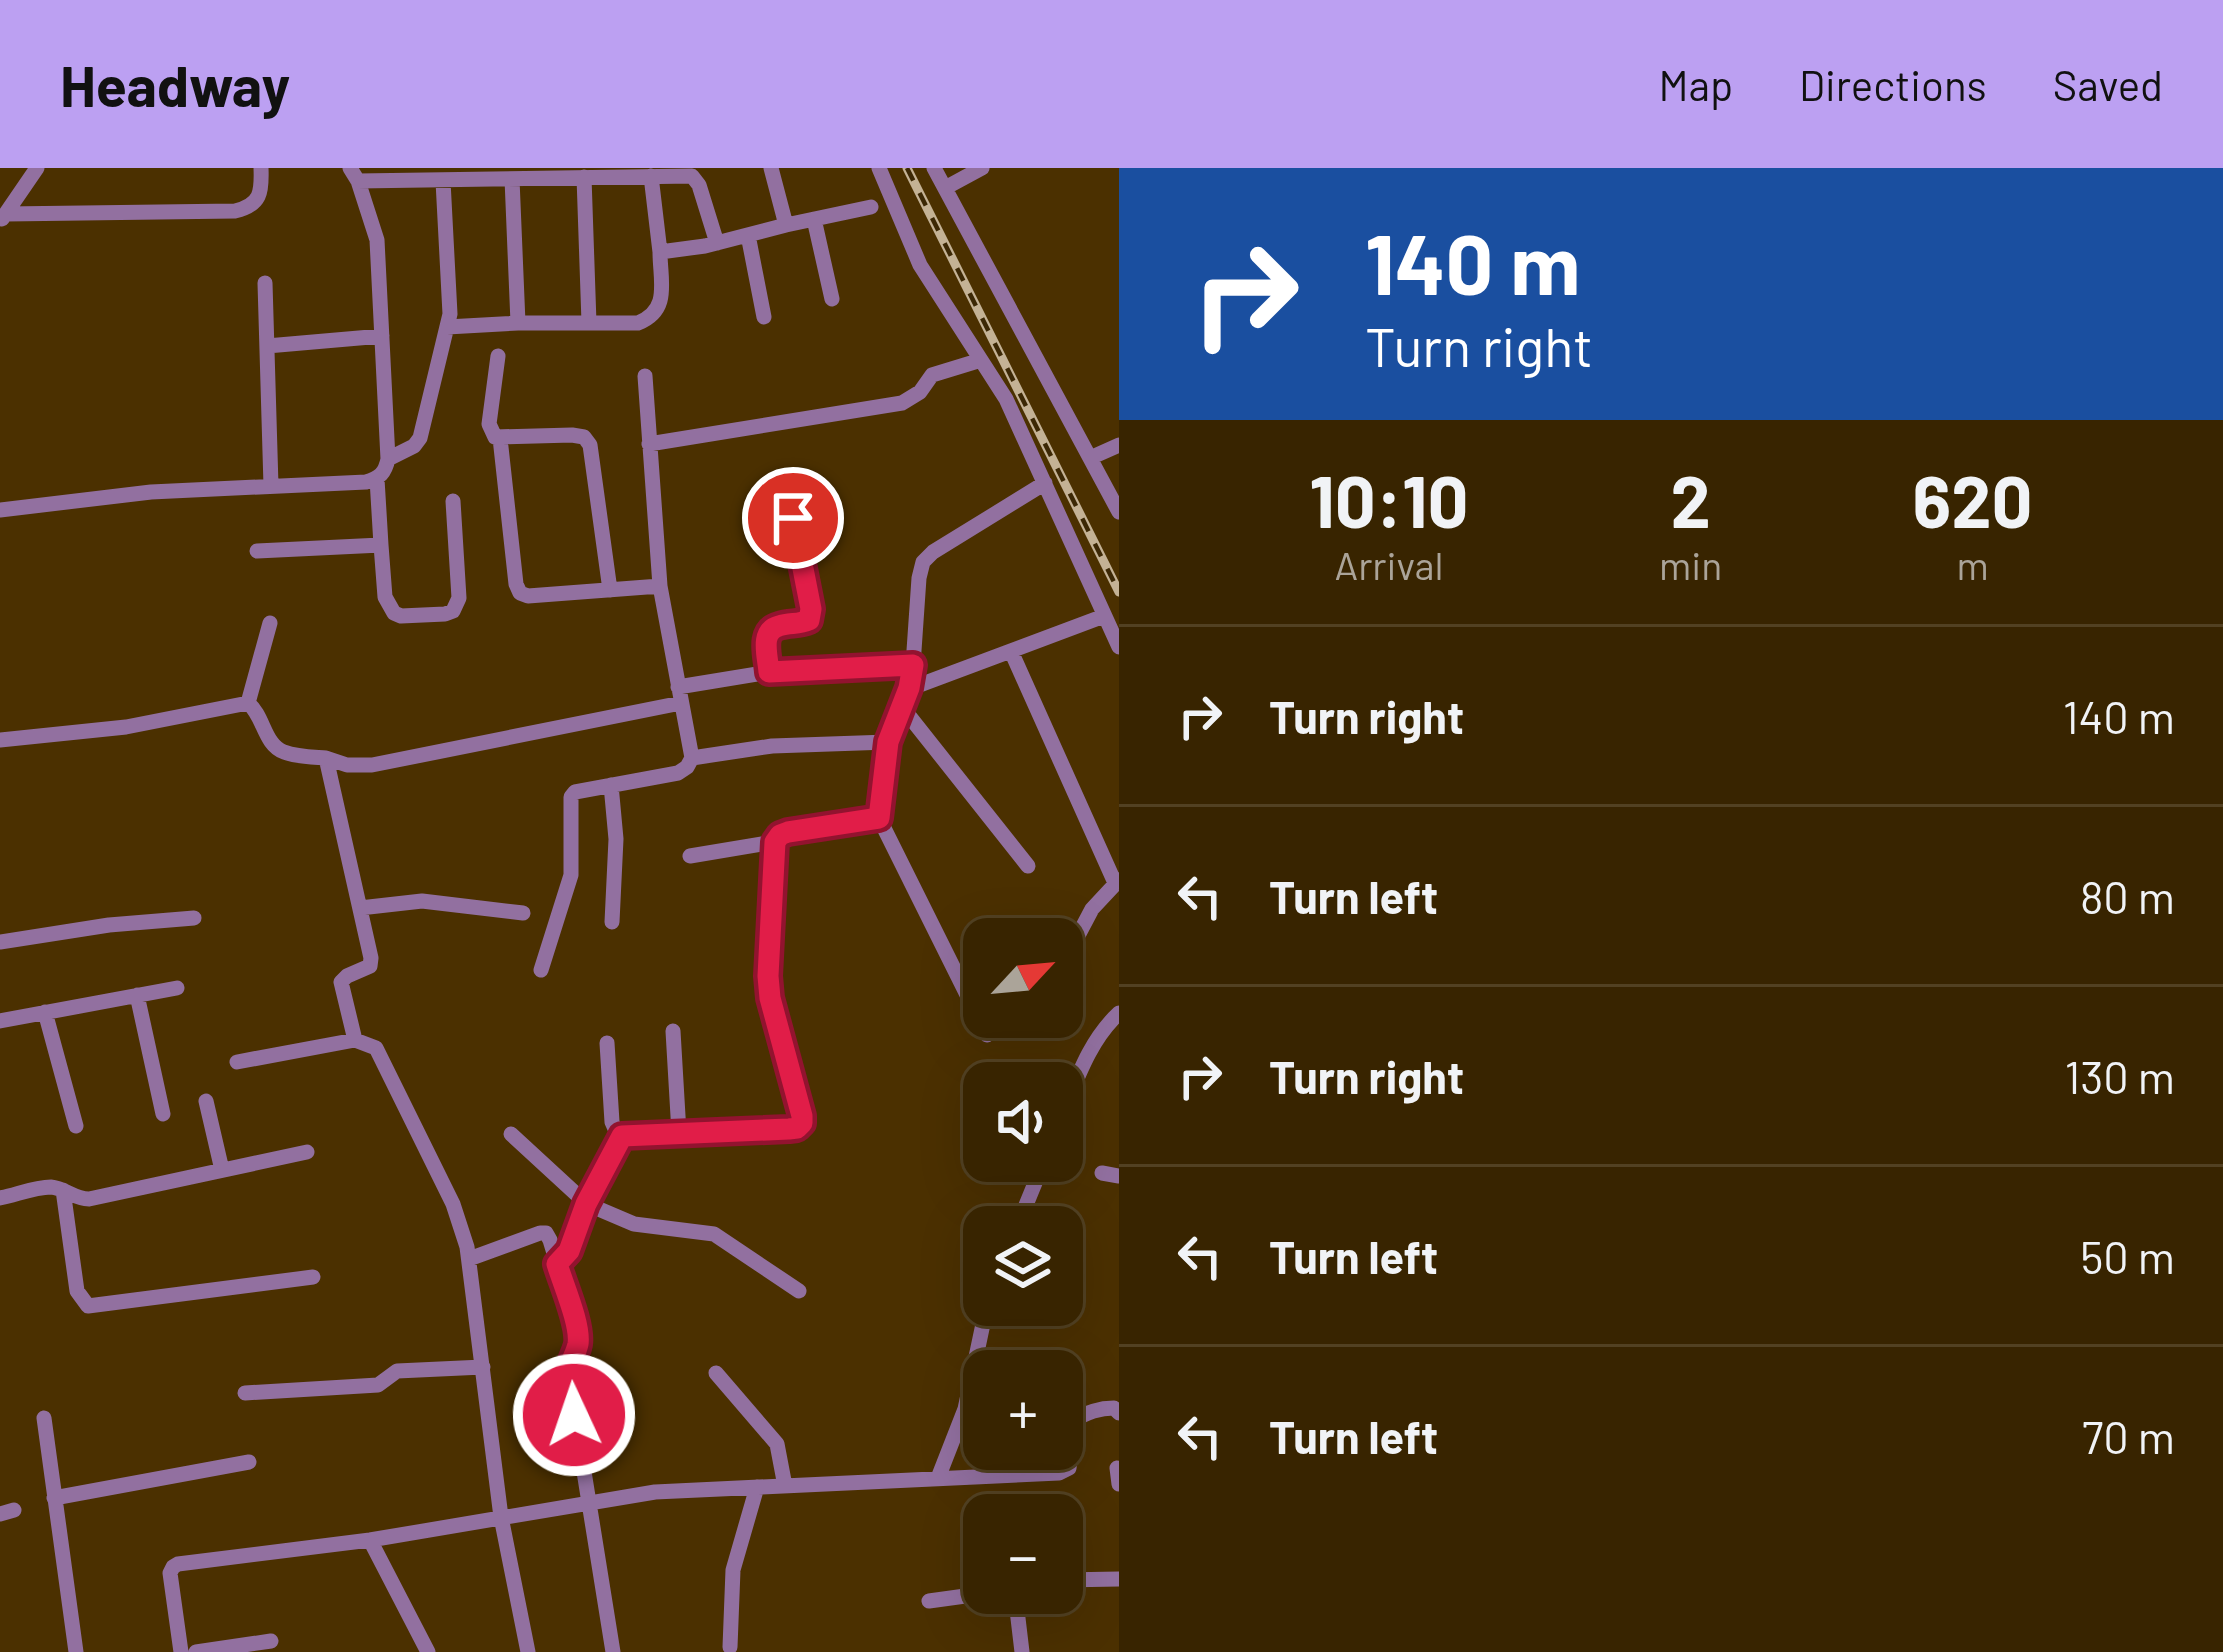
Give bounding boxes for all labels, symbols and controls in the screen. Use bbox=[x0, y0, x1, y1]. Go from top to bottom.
text: Headway bbox=[60, 50, 290, 118]
text: Map bbox=[1658, 59, 1733, 109]
text: Directions bbox=[1799, 59, 1987, 109]
text: Saved bbox=[2053, 59, 2163, 109]
text: 140 m bbox=[1365, 211, 1580, 312]
icon: right bbox=[1167, 216, 1323, 372]
text: Turn right bbox=[1365, 313, 1593, 378]
text: 10:10 bbox=[1309, 456, 1469, 542]
text: 2 bbox=[1670, 456, 1711, 542]
text: 620 bbox=[1913, 456, 2033, 542]
pin bbox=[742, 467, 844, 569]
icon: arrive bbox=[760, 485, 826, 551]
text: Arrival bbox=[1334, 541, 1444, 588]
text: min bbox=[1659, 541, 1722, 588]
text: m bbox=[1956, 541, 1989, 588]
icon: right bbox=[1167, 683, 1233, 749]
text: Turn right bbox=[1269, 689, 1464, 743]
text: 140 m bbox=[2063, 689, 2175, 743]
icon: left bbox=[1167, 863, 1233, 929]
text: Turn left bbox=[1269, 869, 1438, 923]
text: 80 m bbox=[2080, 869, 2175, 923]
north arrow bbox=[963, 918, 1083, 1038]
map controls bbox=[963, 918, 1083, 1614]
icon: right bbox=[1167, 1043, 1233, 1109]
text: Turn right bbox=[1269, 1049, 1464, 1103]
text: 130 m bbox=[2064, 1049, 2175, 1103]
button: sound bbox=[963, 1062, 1083, 1182]
button: layers bbox=[963, 1206, 1083, 1326]
icon: left bbox=[1167, 1223, 1233, 1289]
text: Turn left bbox=[1269, 1229, 1438, 1283]
text: 50 m bbox=[2080, 1229, 2175, 1283]
button: + bbox=[963, 1350, 1083, 1470]
position arrow bbox=[511, 1352, 637, 1478]
icon: left bbox=[1167, 1403, 1233, 1469]
text: Turn left bbox=[1269, 1409, 1438, 1463]
text: 70 m bbox=[2082, 1409, 2175, 1463]
button: − bbox=[963, 1494, 1083, 1614]

